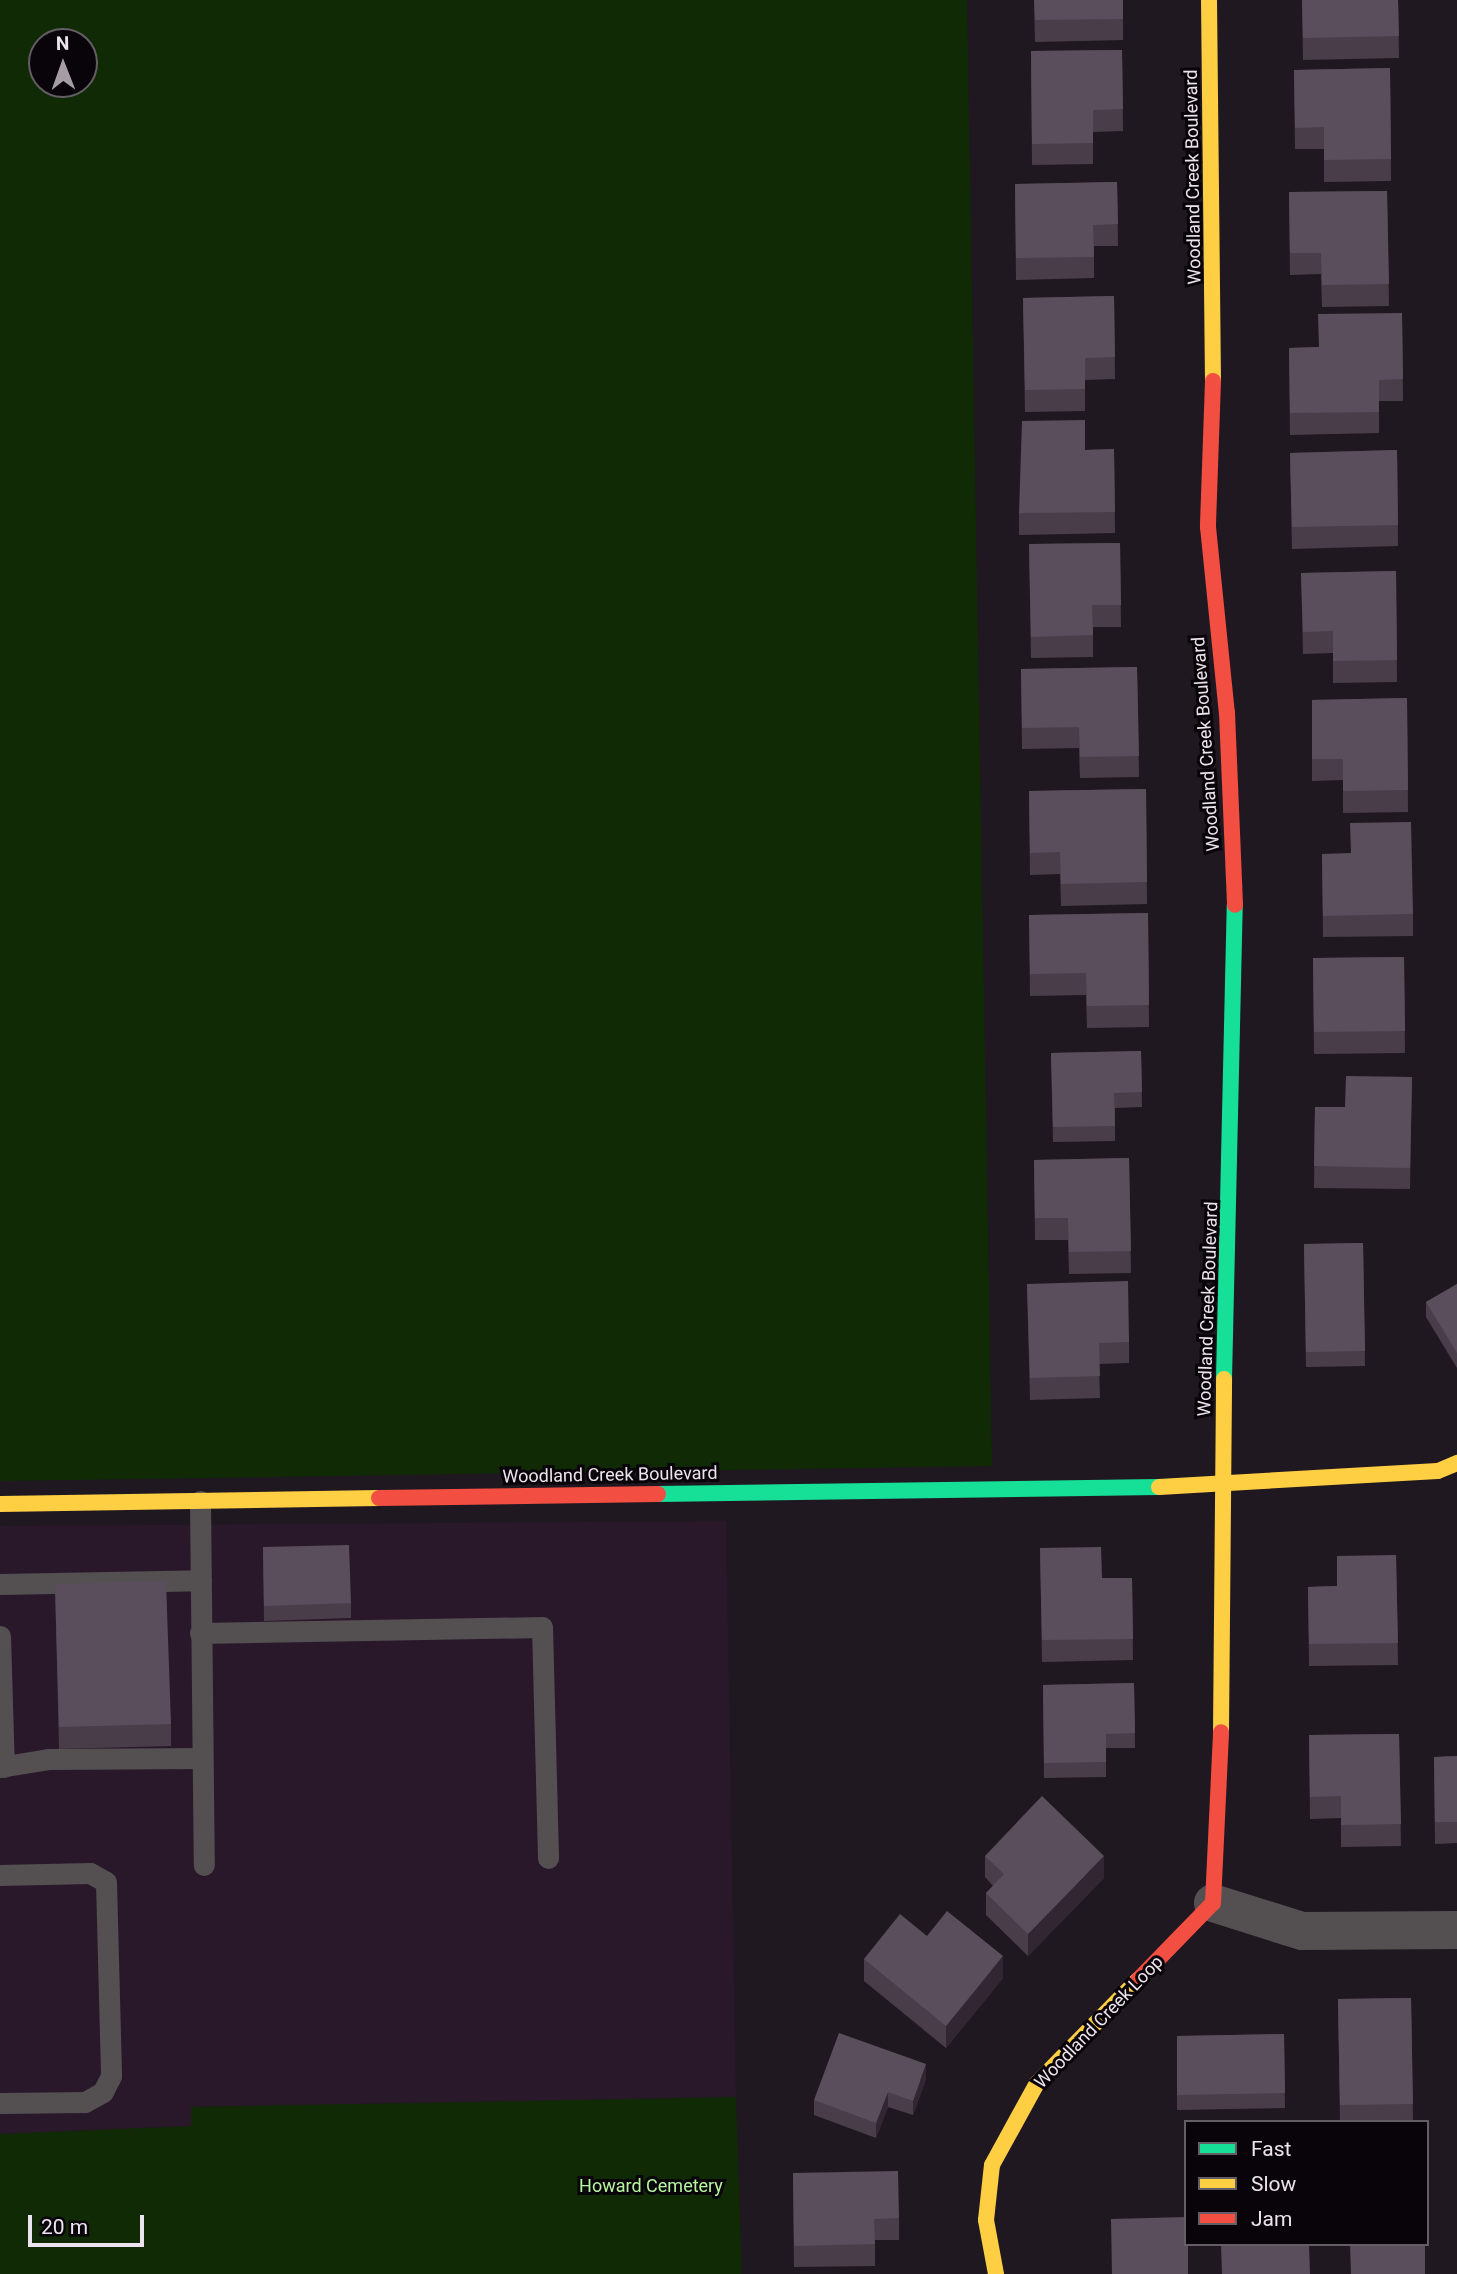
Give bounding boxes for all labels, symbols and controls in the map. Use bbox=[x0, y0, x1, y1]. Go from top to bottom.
north arrow bbox=[28, 28, 98, 98]
text: N bbox=[56, 32, 70, 55]
street label: Woodland Creek Boulevard bbox=[1180, 69, 1206, 285]
street label: Woodland Creek Boulevard bbox=[1188, 636, 1224, 852]
street label: Woodland Creek Boulevard bbox=[1193, 1201, 1223, 1417]
street label: Woodland Creek Boulevard bbox=[502, 1462, 718, 1488]
street label: Woodland Creek Loop bbox=[1030, 1951, 1168, 2093]
legend bbox=[1184, 2120, 1429, 2246]
text: Fast bbox=[1251, 2137, 1291, 2161]
text: Slow bbox=[1251, 2172, 1296, 2196]
park label: Howard Cemetery bbox=[579, 2175, 723, 2197]
scale bar bbox=[32, 2200, 147, 2244]
text: Jam bbox=[1251, 2207, 1292, 2231]
text: 20 m bbox=[41, 2215, 88, 2239]

